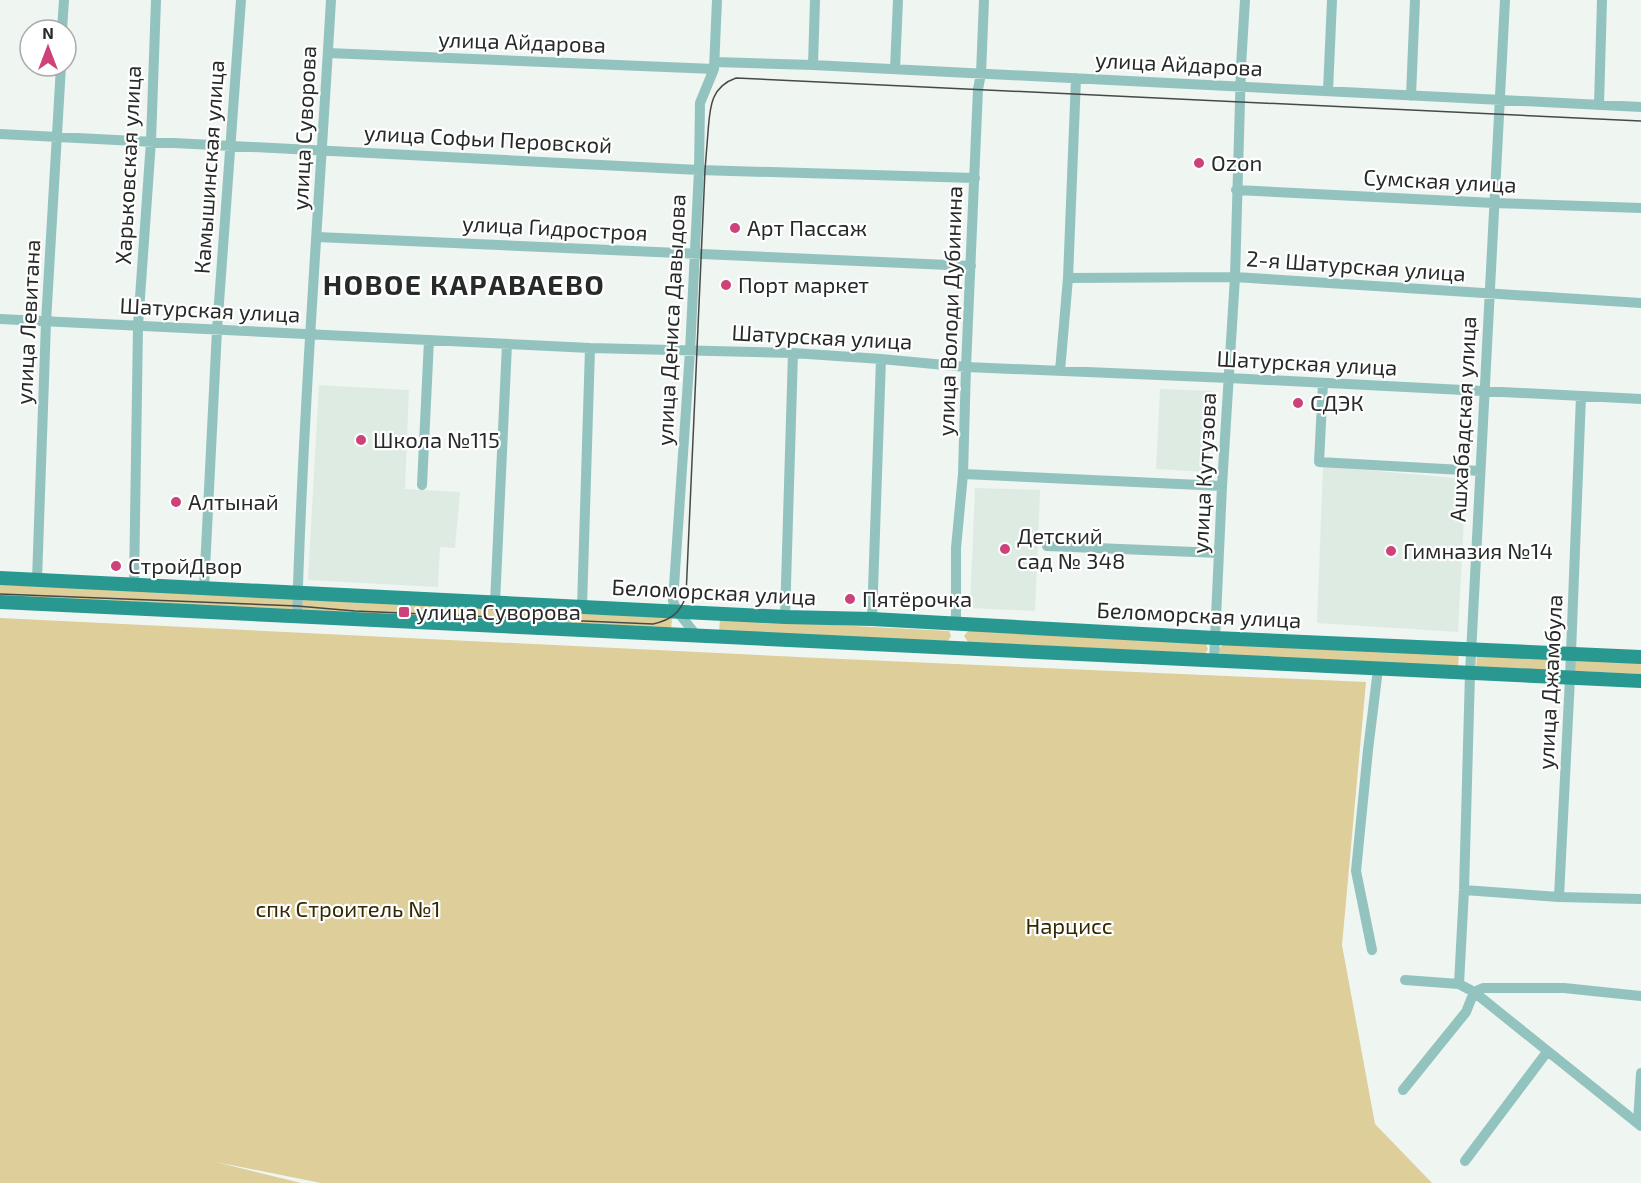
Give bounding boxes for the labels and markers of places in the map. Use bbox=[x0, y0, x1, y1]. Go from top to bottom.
place label: Ozon bbox=[1211, 149, 1262, 175]
marker: Ozon bbox=[1192, 156, 1206, 170]
place label: Арт Пассаж bbox=[747, 214, 867, 240]
marker: Арт Пассаж bbox=[728, 221, 742, 235]
place label: Порт маркет bbox=[738, 271, 869, 297]
marker: Порт маркет bbox=[719, 278, 733, 292]
place label: СДЭК bbox=[1310, 389, 1364, 415]
marker: СДЭК bbox=[1291, 396, 1305, 410]
place label: Школа №115 bbox=[373, 426, 500, 452]
marker: Школа №115 bbox=[354, 433, 368, 447]
place label: Алтынай bbox=[188, 488, 279, 514]
marker: Алтынай bbox=[169, 495, 183, 509]
place label: Детский сад № 348 bbox=[1017, 522, 1125, 573]
place label: Гимназия №14 bbox=[1403, 537, 1553, 563]
marker: Детский сад № 348 bbox=[998, 542, 1012, 556]
marker: Гимназия №14 bbox=[1384, 544, 1398, 558]
place label: СтройДвор bbox=[128, 552, 242, 578]
marker: СтройДвор bbox=[109, 559, 123, 573]
place label: Пятёрочка bbox=[862, 585, 972, 611]
marker: Пятёрочка bbox=[843, 592, 857, 606]
place label: улица Суворова bbox=[416, 598, 581, 625]
marker: улица Суворова bbox=[397, 605, 411, 619]

